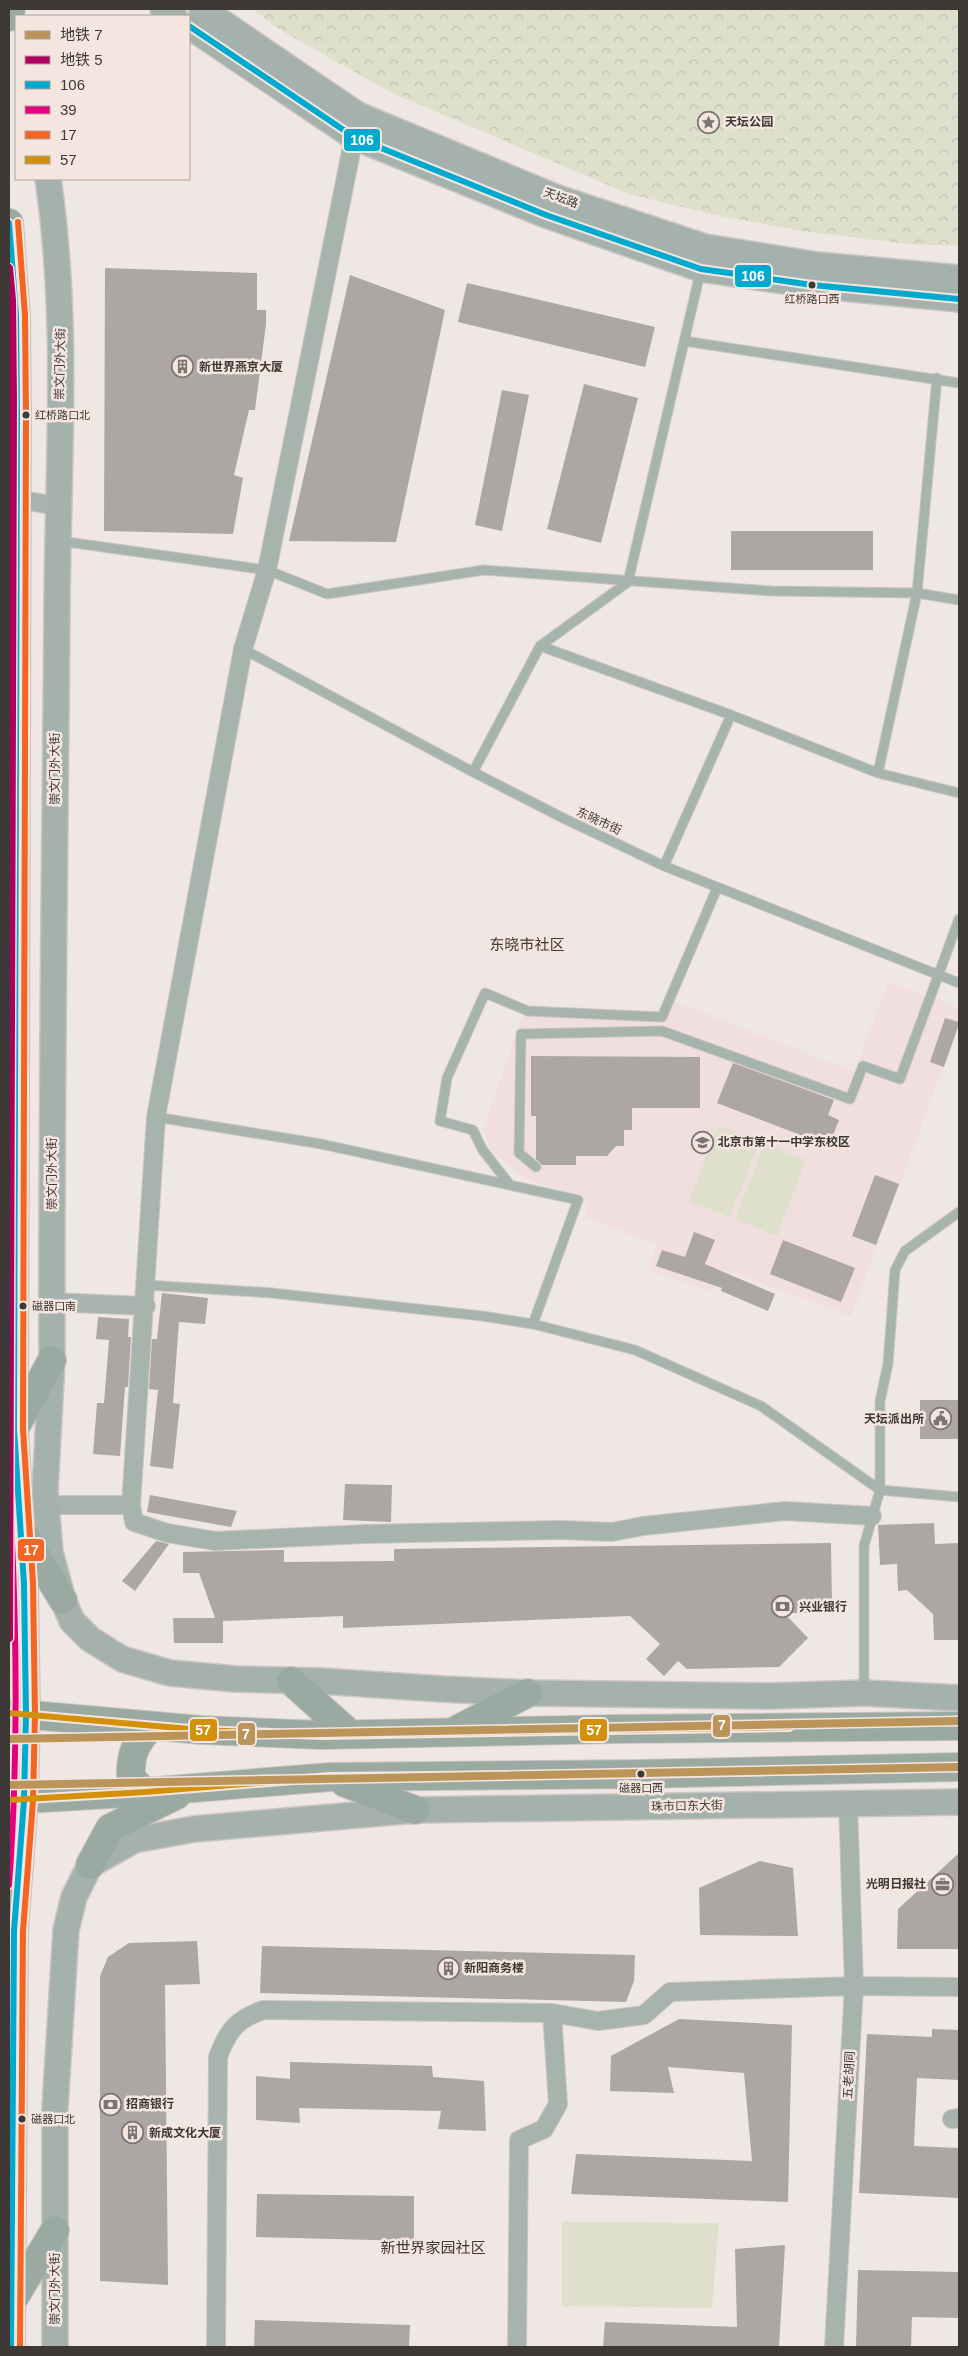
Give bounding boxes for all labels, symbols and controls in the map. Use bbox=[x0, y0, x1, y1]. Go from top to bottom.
legend bbox=[15, 15, 190, 180]
text: 地铁 7 bbox=[60, 26, 103, 43]
text: 地铁 5 bbox=[60, 51, 103, 68]
text: 106 bbox=[60, 76, 85, 93]
text: 39 bbox=[60, 101, 77, 118]
place icon: 天坛公园 bbox=[697, 110, 721, 134]
place label: 天坛公园 bbox=[725, 115, 773, 129]
text: 17 bbox=[60, 126, 77, 143]
line badge: 106 bbox=[343, 128, 381, 152]
text: 106 bbox=[350, 132, 374, 148]
text: 57 bbox=[60, 151, 77, 168]
street label: 天坛路 bbox=[542, 185, 580, 211]
line badge: 106 bbox=[734, 264, 772, 288]
text: 106 bbox=[741, 268, 765, 284]
marker: 红桥路口西 bbox=[807, 280, 817, 290]
place label: 红桥路口西 bbox=[785, 293, 840, 305]
street label: 崇文门外大街 bbox=[52, 328, 68, 400]
building icon: 新世界燕京大厦 bbox=[171, 355, 195, 379]
place label: 新世界燕京大厦 bbox=[199, 360, 283, 374]
place label: 红桥路口北 bbox=[35, 409, 90, 421]
marker: 红桥路口北 bbox=[21, 410, 31, 420]
street label: 崇文门外大街 bbox=[48, 733, 62, 805]
street label: 东晓市街 bbox=[574, 805, 624, 837]
district label: 东晓市社区 bbox=[489, 936, 565, 953]
school or university icon: 北京市第十一中学东校区 bbox=[690, 1130, 714, 1154]
place label: 北京市第十一中学东校区 bbox=[718, 1135, 850, 1149]
street label: 崇文门外大街 bbox=[45, 1138, 59, 1210]
place label: 磁器口南 bbox=[32, 1300, 76, 1312]
marker: 磁器口南 bbox=[18, 1301, 28, 1311]
public building icon: 天坛派出所 bbox=[928, 1407, 952, 1431]
place label: 天坛派出所 bbox=[864, 1412, 924, 1426]
line badge: 17 bbox=[17, 1538, 45, 1562]
text: 17 bbox=[23, 1542, 39, 1558]
bank icon: 兴业银行 bbox=[771, 1595, 795, 1619]
place label: 兴业银行 bbox=[799, 1600, 847, 1614]
line badge: 7 bbox=[712, 1714, 731, 1738]
text: 7 bbox=[718, 1717, 726, 1733]
line badge: 57 bbox=[189, 1718, 218, 1742]
line badge: 57 bbox=[579, 1718, 608, 1742]
text: 57 bbox=[195, 1722, 211, 1738]
line badge: 7 bbox=[237, 1722, 256, 1746]
text: 57 bbox=[586, 1722, 602, 1738]
text: 7 bbox=[242, 1726, 250, 1742]
marker: 磁器口西 bbox=[636, 1769, 646, 1779]
place label: 磁器口西 bbox=[619, 1782, 663, 1794]
street label: 珠市口东大街 bbox=[651, 1798, 723, 1814]
office icon: 光明日报社 bbox=[930, 1872, 954, 1896]
place label: 光明日报社 bbox=[866, 1877, 926, 1891]
building icon: 新阳商务楼 bbox=[436, 1956, 460, 1980]
place label: 新阳商务楼 bbox=[464, 1961, 524, 1975]
street label: 五老胡同 bbox=[841, 2051, 857, 2099]
bank icon: 招商银行 bbox=[98, 2092, 122, 2116]
place label: 招商银行 bbox=[126, 2097, 174, 2111]
place label: 磁器口北 bbox=[31, 2113, 75, 2125]
marker: 磁器口北 bbox=[17, 2114, 27, 2124]
building icon: 新成文化大厦 bbox=[121, 2121, 145, 2145]
place label: 新成文化大厦 bbox=[149, 2126, 221, 2140]
district label: 新世界家园社区 bbox=[380, 2239, 486, 2256]
street label: 崇文门外大街 bbox=[48, 2253, 62, 2325]

